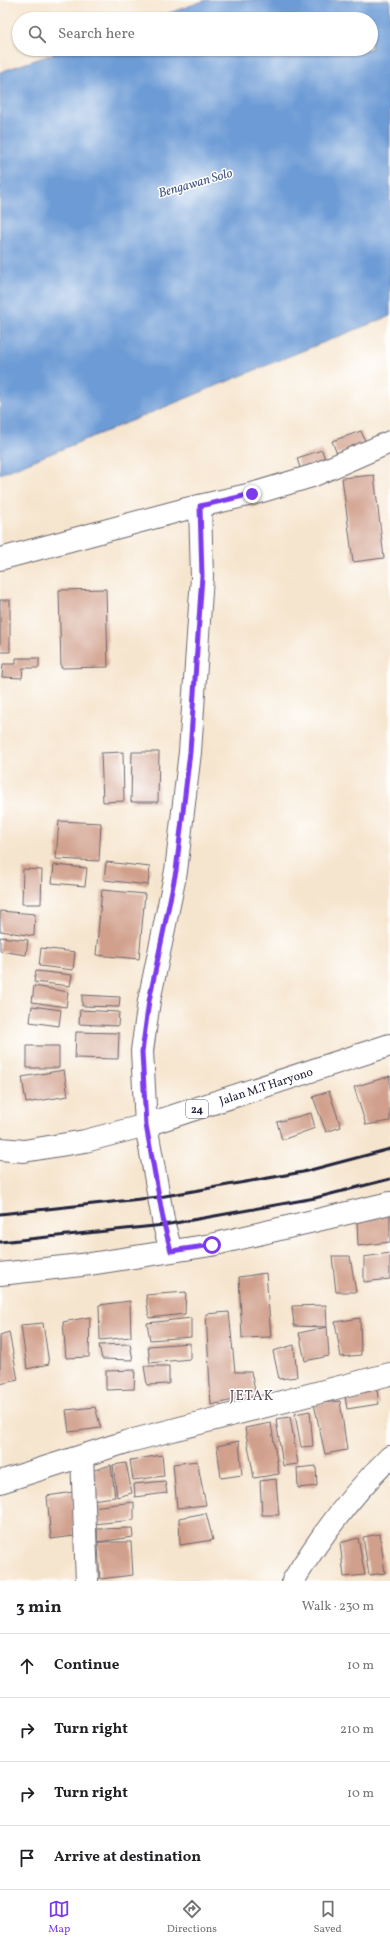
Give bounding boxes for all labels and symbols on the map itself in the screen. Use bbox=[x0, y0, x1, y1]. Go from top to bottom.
water label: Bengawan Solo bbox=[156, 165, 235, 203]
route end bbox=[243, 485, 261, 503]
street label: Jalan M.T Haryono bbox=[217, 1064, 315, 1110]
road number: 24 bbox=[186, 1100, 208, 1118]
route start bbox=[203, 1236, 221, 1254]
district label: JETAK bbox=[230, 1387, 274, 1406]

